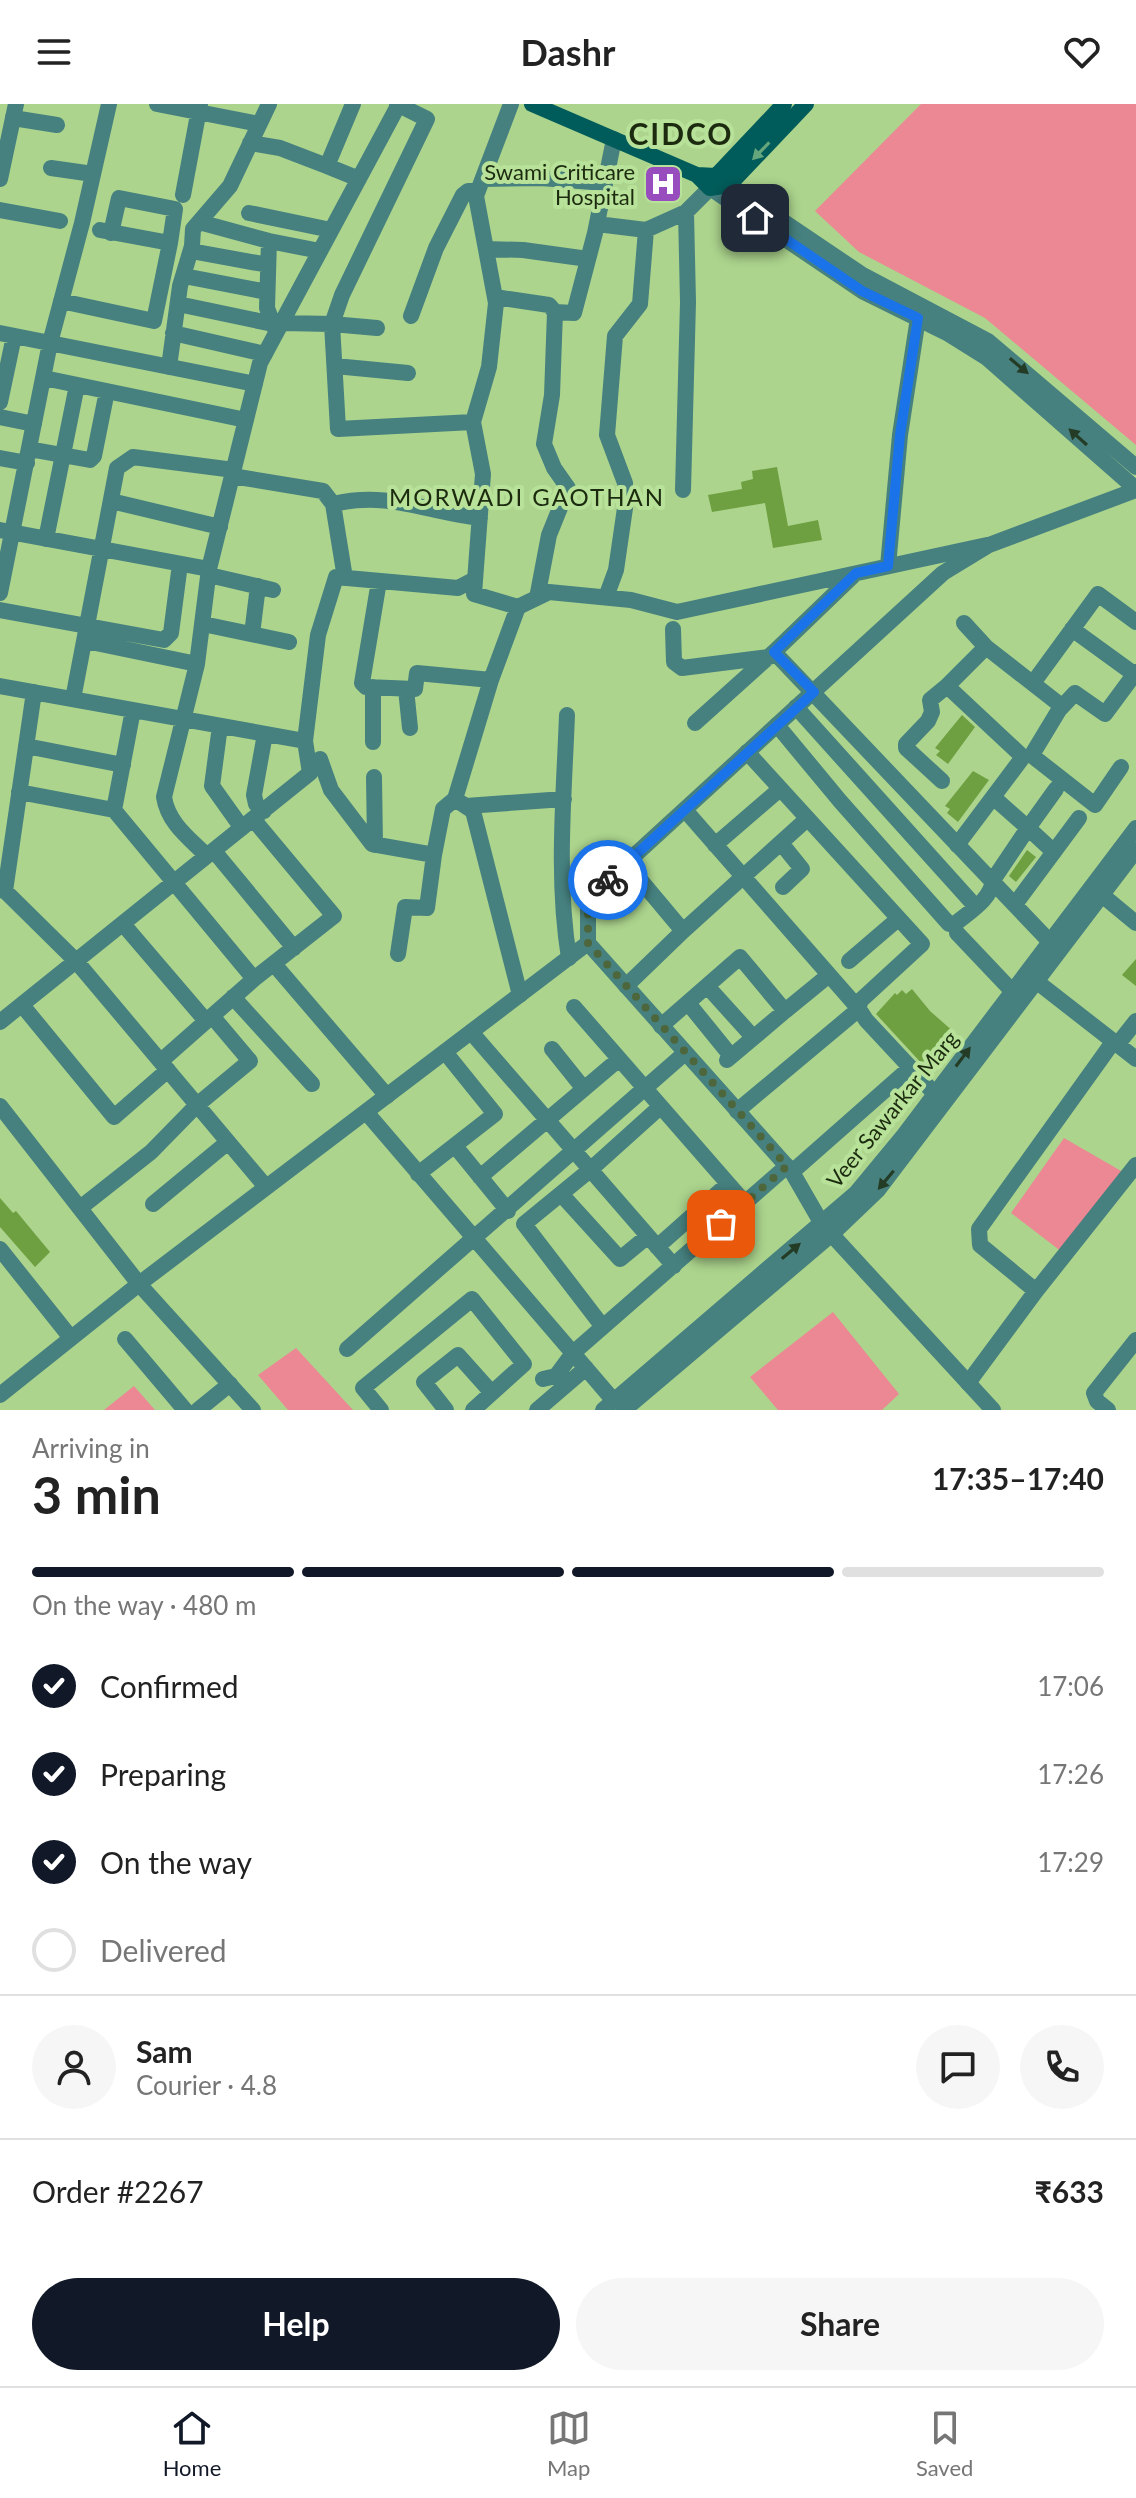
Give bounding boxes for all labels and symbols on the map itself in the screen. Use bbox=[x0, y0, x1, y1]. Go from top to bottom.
district label: CIDCO bbox=[628, 115, 734, 151]
one-way arrow bbox=[752, 141, 771, 160]
place label: Swami Criticare Hospital bbox=[484, 158, 635, 210]
hospital icon: Swami Criticare Hospital bbox=[642, 163, 684, 205]
pin bbox=[721, 184, 789, 252]
one-way arrow bbox=[1009, 357, 1029, 374]
one-way arrow bbox=[1069, 429, 1089, 446]
district label: MORWADI GAOTHAN bbox=[389, 482, 665, 511]
courier bbox=[568, 840, 648, 920]
street label: Veer Sawarkar Marg bbox=[820, 1025, 964, 1193]
one-way arrow bbox=[955, 1047, 971, 1067]
one-way arrow bbox=[878, 1170, 895, 1190]
pin bbox=[687, 1190, 755, 1258]
one-way arrow bbox=[781, 1242, 800, 1260]

